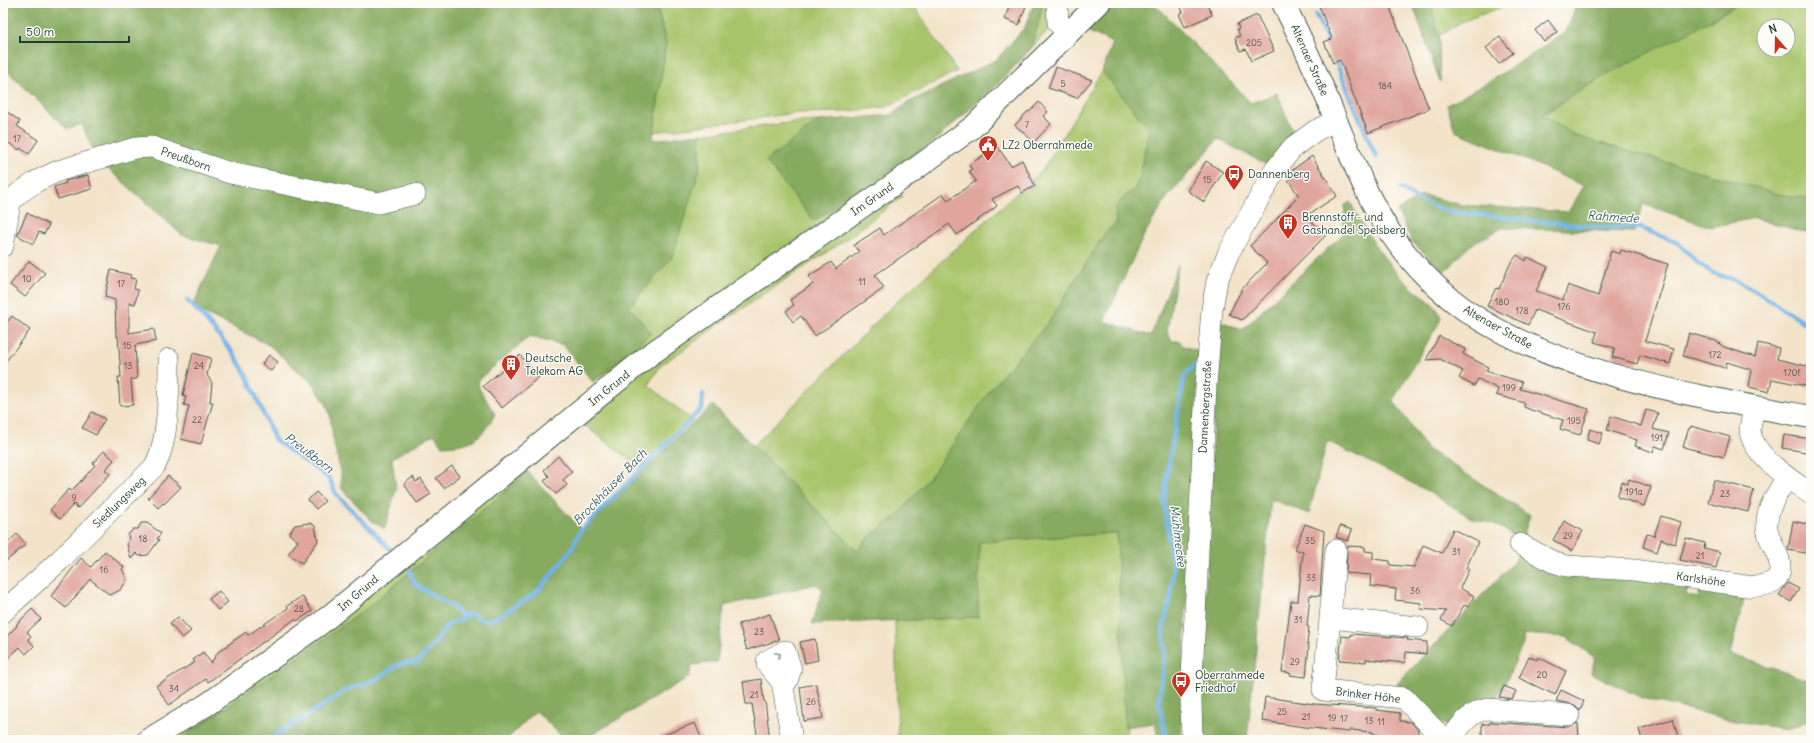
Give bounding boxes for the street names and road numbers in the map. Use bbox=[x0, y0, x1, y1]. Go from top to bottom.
street label: Altenaer Straße bbox=[1288, 22, 1332, 98]
street label: Preußborn bbox=[159, 144, 213, 174]
street label: Im Grund bbox=[848, 179, 896, 219]
street label: Altenaer Straße bbox=[1461, 302, 1535, 352]
street label: Dannenbergstraße bbox=[1196, 360, 1214, 454]
street label: Im Grund bbox=[586, 367, 633, 409]
street label: Siedlungsweg bbox=[90, 473, 148, 531]
street label: Karlshöhe bbox=[1675, 569, 1727, 589]
street label: Im Grund bbox=[335, 572, 382, 614]
street label: Brinker Höhe bbox=[1335, 684, 1401, 706]

